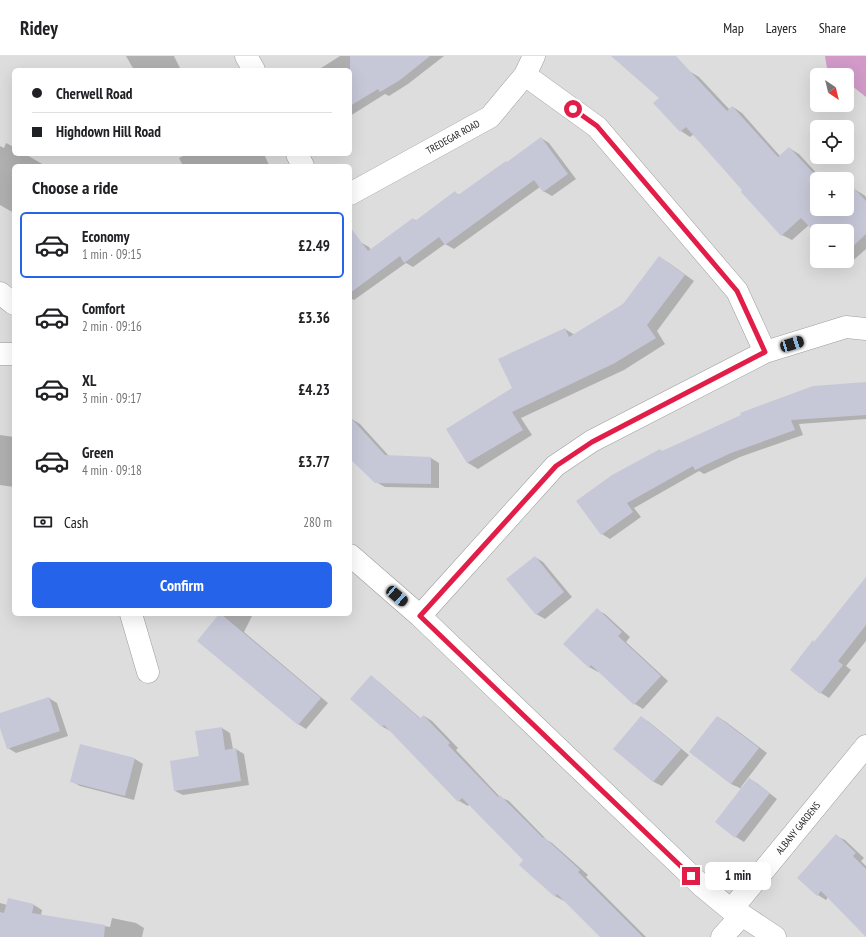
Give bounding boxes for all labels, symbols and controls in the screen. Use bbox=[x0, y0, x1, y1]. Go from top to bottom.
text: Ridey bbox=[20, 16, 58, 40]
text: Map bbox=[723, 19, 744, 37]
text: Layers bbox=[766, 19, 797, 37]
text: Share bbox=[819, 19, 846, 37]
north arrow bbox=[810, 68, 854, 112]
map controls bbox=[810, 68, 854, 268]
text: Cherwell Road bbox=[56, 84, 133, 103]
route start bbox=[564, 100, 582, 118]
street label: TREDEGAR ROAD bbox=[424, 117, 482, 157]
button: locate bbox=[810, 120, 854, 164]
text: Highdown Hill Road bbox=[56, 122, 161, 141]
button: + bbox=[810, 172, 854, 216]
text: Choose a ride bbox=[32, 176, 118, 199]
button: − bbox=[810, 224, 854, 268]
icon: car bbox=[34, 227, 70, 263]
text: Economy bbox=[82, 227, 130, 246]
text: £2.49 bbox=[298, 236, 330, 255]
text: 1 min · 09:15 bbox=[82, 246, 142, 263]
icon: car bbox=[34, 299, 70, 335]
text: Comfort bbox=[82, 299, 125, 318]
text: £3.36 bbox=[298, 308, 330, 327]
text: 2 min · 09:16 bbox=[82, 318, 142, 335]
car bbox=[779, 335, 805, 353]
icon: car bbox=[34, 371, 70, 407]
text: XL bbox=[82, 371, 96, 390]
text: £4.23 bbox=[298, 380, 330, 399]
text: 3 min · 09:17 bbox=[82, 390, 142, 407]
icon: car bbox=[34, 443, 70, 479]
text: Green bbox=[82, 443, 114, 462]
text: £3.77 bbox=[298, 452, 330, 471]
text: 4 min · 09:18 bbox=[82, 462, 142, 479]
icon: cash bbox=[32, 511, 54, 533]
text: Cash bbox=[64, 513, 88, 532]
text: 280 m bbox=[303, 514, 332, 531]
button: Confirm bbox=[32, 562, 332, 608]
car bbox=[384, 584, 410, 608]
street label: ALBANY GARDENS bbox=[773, 799, 823, 857]
callout: 1 min bbox=[705, 862, 771, 890]
route end bbox=[682, 867, 700, 885]
text: 1 min bbox=[725, 867, 751, 884]

